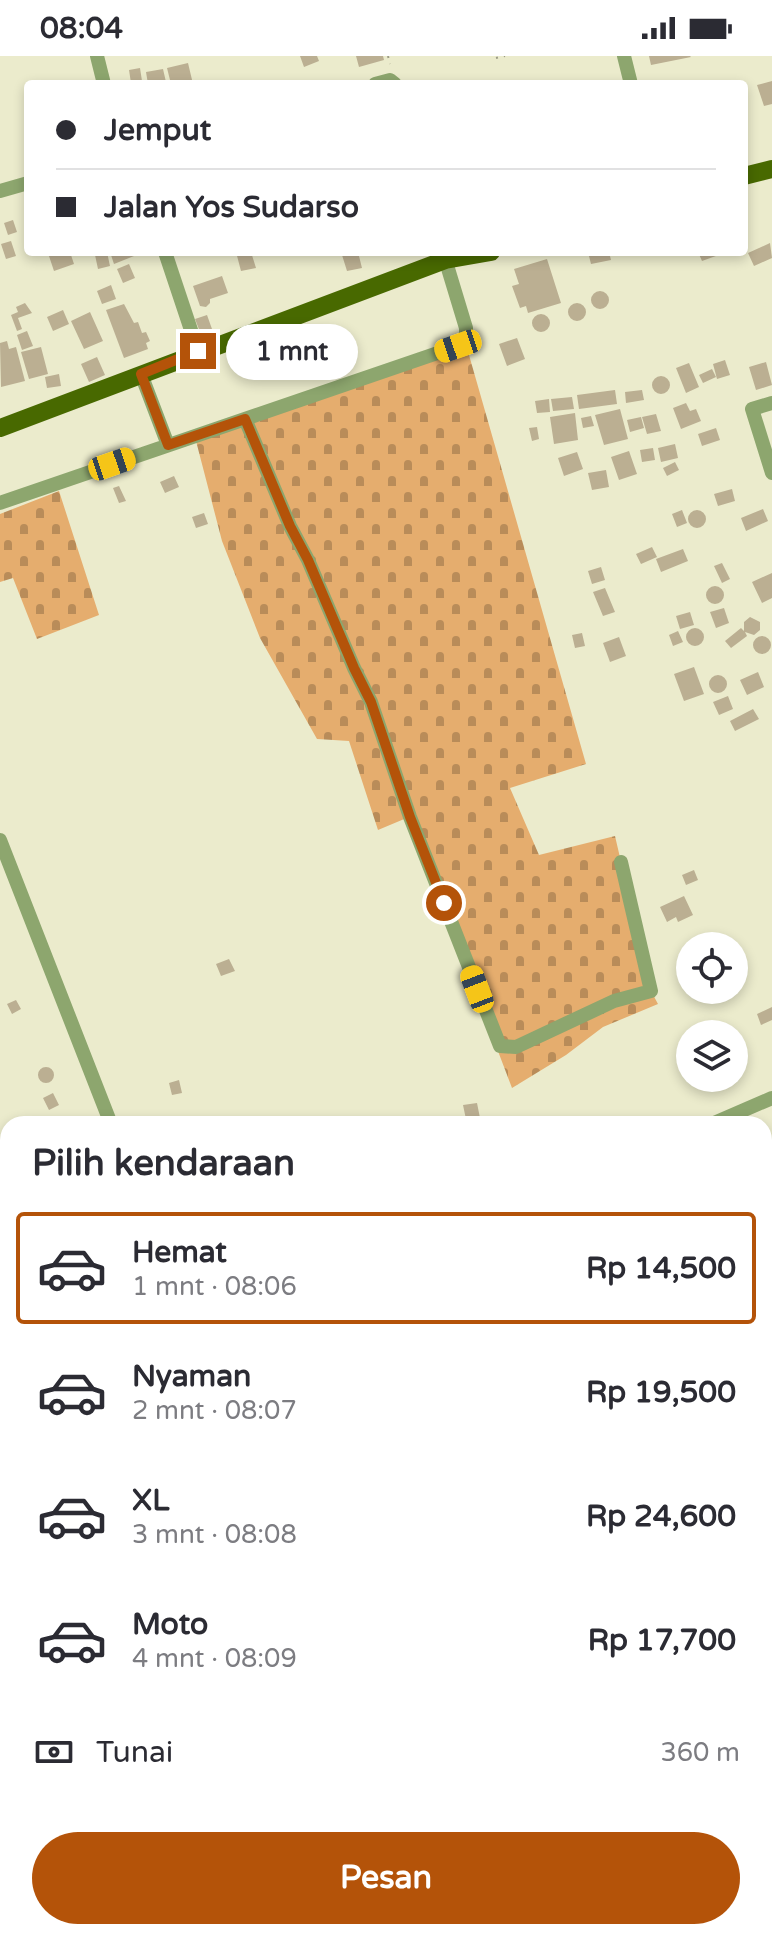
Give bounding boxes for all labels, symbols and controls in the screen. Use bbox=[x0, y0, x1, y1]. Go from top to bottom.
text: 08:04 bbox=[40, 10, 123, 47]
text: Jemput bbox=[104, 112, 211, 149]
text: Jalan Yos Sudarso bbox=[104, 189, 359, 226]
callout: 1 mnt bbox=[226, 323, 358, 379]
car bbox=[431, 327, 485, 365]
route end bbox=[180, 333, 216, 369]
text: 1 mnt bbox=[256, 336, 328, 367]
car bbox=[85, 445, 139, 483]
route start bbox=[426, 885, 462, 921]
map controls bbox=[676, 932, 748, 1092]
button: locate bbox=[676, 932, 748, 1004]
car bbox=[457, 962, 497, 1016]
button: layers bbox=[676, 1020, 748, 1092]
text: Pilih kendaraan bbox=[32, 1142, 295, 1185]
icon: car bbox=[36, 1232, 108, 1304]
text: Hemat bbox=[132, 1234, 227, 1271]
text: Rp 14,500 bbox=[586, 1250, 736, 1287]
text: 1 mnt · 08:06 bbox=[132, 1271, 297, 1302]
icon: car bbox=[36, 1356, 108, 1428]
text: Nyaman bbox=[132, 1358, 251, 1395]
text: Rp 19,500 bbox=[586, 1374, 736, 1411]
text: 2 mnt · 08:07 bbox=[132, 1395, 297, 1426]
icon: car bbox=[36, 1480, 108, 1552]
text: XL bbox=[132, 1482, 169, 1519]
text: Rp 24,600 bbox=[586, 1498, 736, 1535]
text: 3 mnt · 08:08 bbox=[132, 1519, 297, 1550]
icon: car bbox=[36, 1604, 108, 1676]
text: Moto bbox=[132, 1606, 208, 1643]
text: Rp 17,700 bbox=[588, 1622, 736, 1659]
text: 4 mnt · 08:09 bbox=[132, 1643, 297, 1674]
icon: cash bbox=[32, 1730, 76, 1774]
text: Tunai bbox=[96, 1734, 173, 1771]
text: 360 m bbox=[660, 1737, 740, 1768]
button: Pesan bbox=[32, 1832, 740, 1924]

